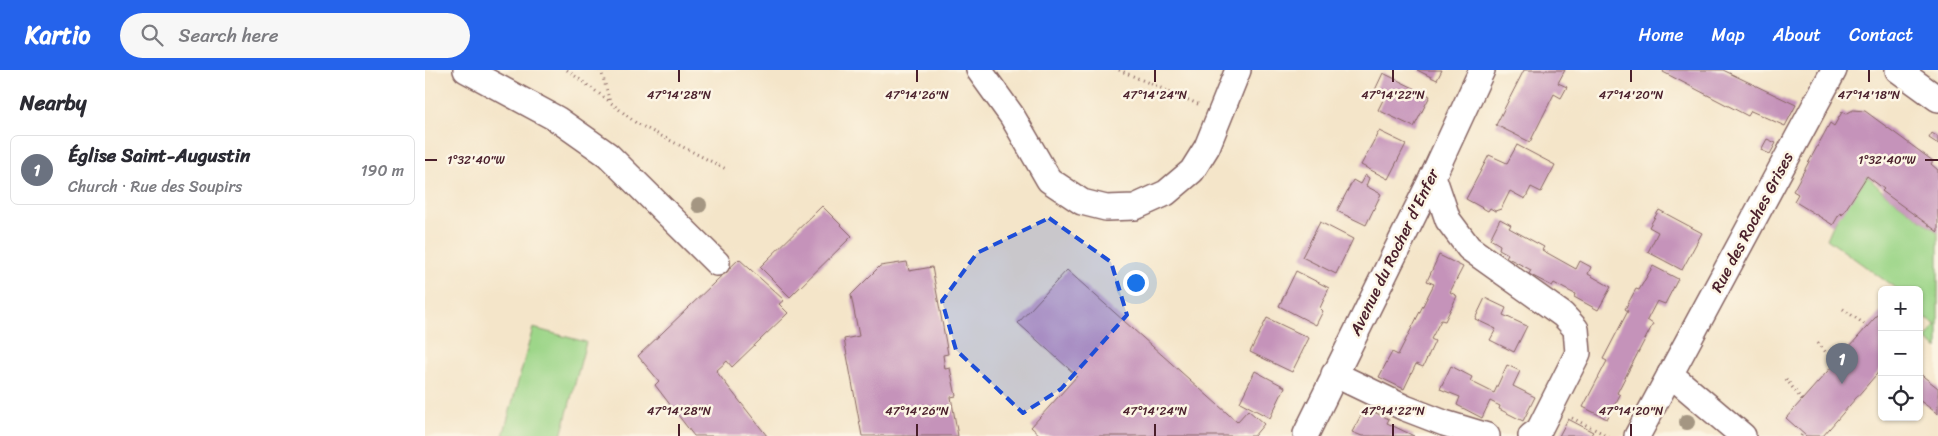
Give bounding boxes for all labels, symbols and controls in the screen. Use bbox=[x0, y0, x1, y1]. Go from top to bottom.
search box bbox=[120, 13, 470, 58]
text: Kartio bbox=[25, 14, 90, 56]
text: Search here bbox=[178, 19, 279, 52]
text: Home bbox=[1639, 19, 1684, 51]
text: Map bbox=[1712, 19, 1745, 51]
text: About bbox=[1773, 19, 1821, 51]
text: Contact bbox=[1849, 19, 1913, 51]
icon: search bbox=[138, 21, 166, 49]
text: Nearby bbox=[20, 84, 86, 122]
text: 47°14'28"N bbox=[647, 84, 712, 106]
text: 47°14'26"N bbox=[885, 84, 950, 106]
text: 47°14'24"N bbox=[1123, 84, 1188, 106]
text: 47°14'22"N bbox=[1361, 84, 1426, 106]
text: 47°14'20"N bbox=[1599, 84, 1664, 106]
text: 47°14'18"N bbox=[1838, 84, 1901, 106]
text: Église Saint-Augustin bbox=[68, 139, 250, 172]
street label: Rue des Roches Grises bbox=[1703, 146, 1802, 298]
text: 1°32'40"W bbox=[447, 149, 506, 171]
text: 1°32'40"W bbox=[1858, 149, 1917, 171]
text: 1 bbox=[34, 156, 40, 185]
text: 190 m bbox=[361, 156, 404, 185]
street label: Avenue du Rocher d'Enfer bbox=[1340, 162, 1448, 341]
text: Church · Rue des Soupirs bbox=[68, 172, 242, 201]
your location bbox=[1123, 270, 1149, 296]
map controls bbox=[1878, 286, 1923, 421]
button: + bbox=[1878, 286, 1923, 331]
button: − bbox=[1878, 331, 1923, 376]
pin: 1 bbox=[1826, 343, 1858, 384]
button: locate bbox=[1878, 376, 1923, 421]
text: 47°14'28"N bbox=[647, 400, 712, 422]
text: 47°14'26"N bbox=[885, 400, 950, 422]
text: 47°14'24"N bbox=[1123, 400, 1188, 422]
text: 47°14'22"N bbox=[1361, 400, 1426, 422]
text: 47°14'20"N bbox=[1599, 400, 1664, 422]

